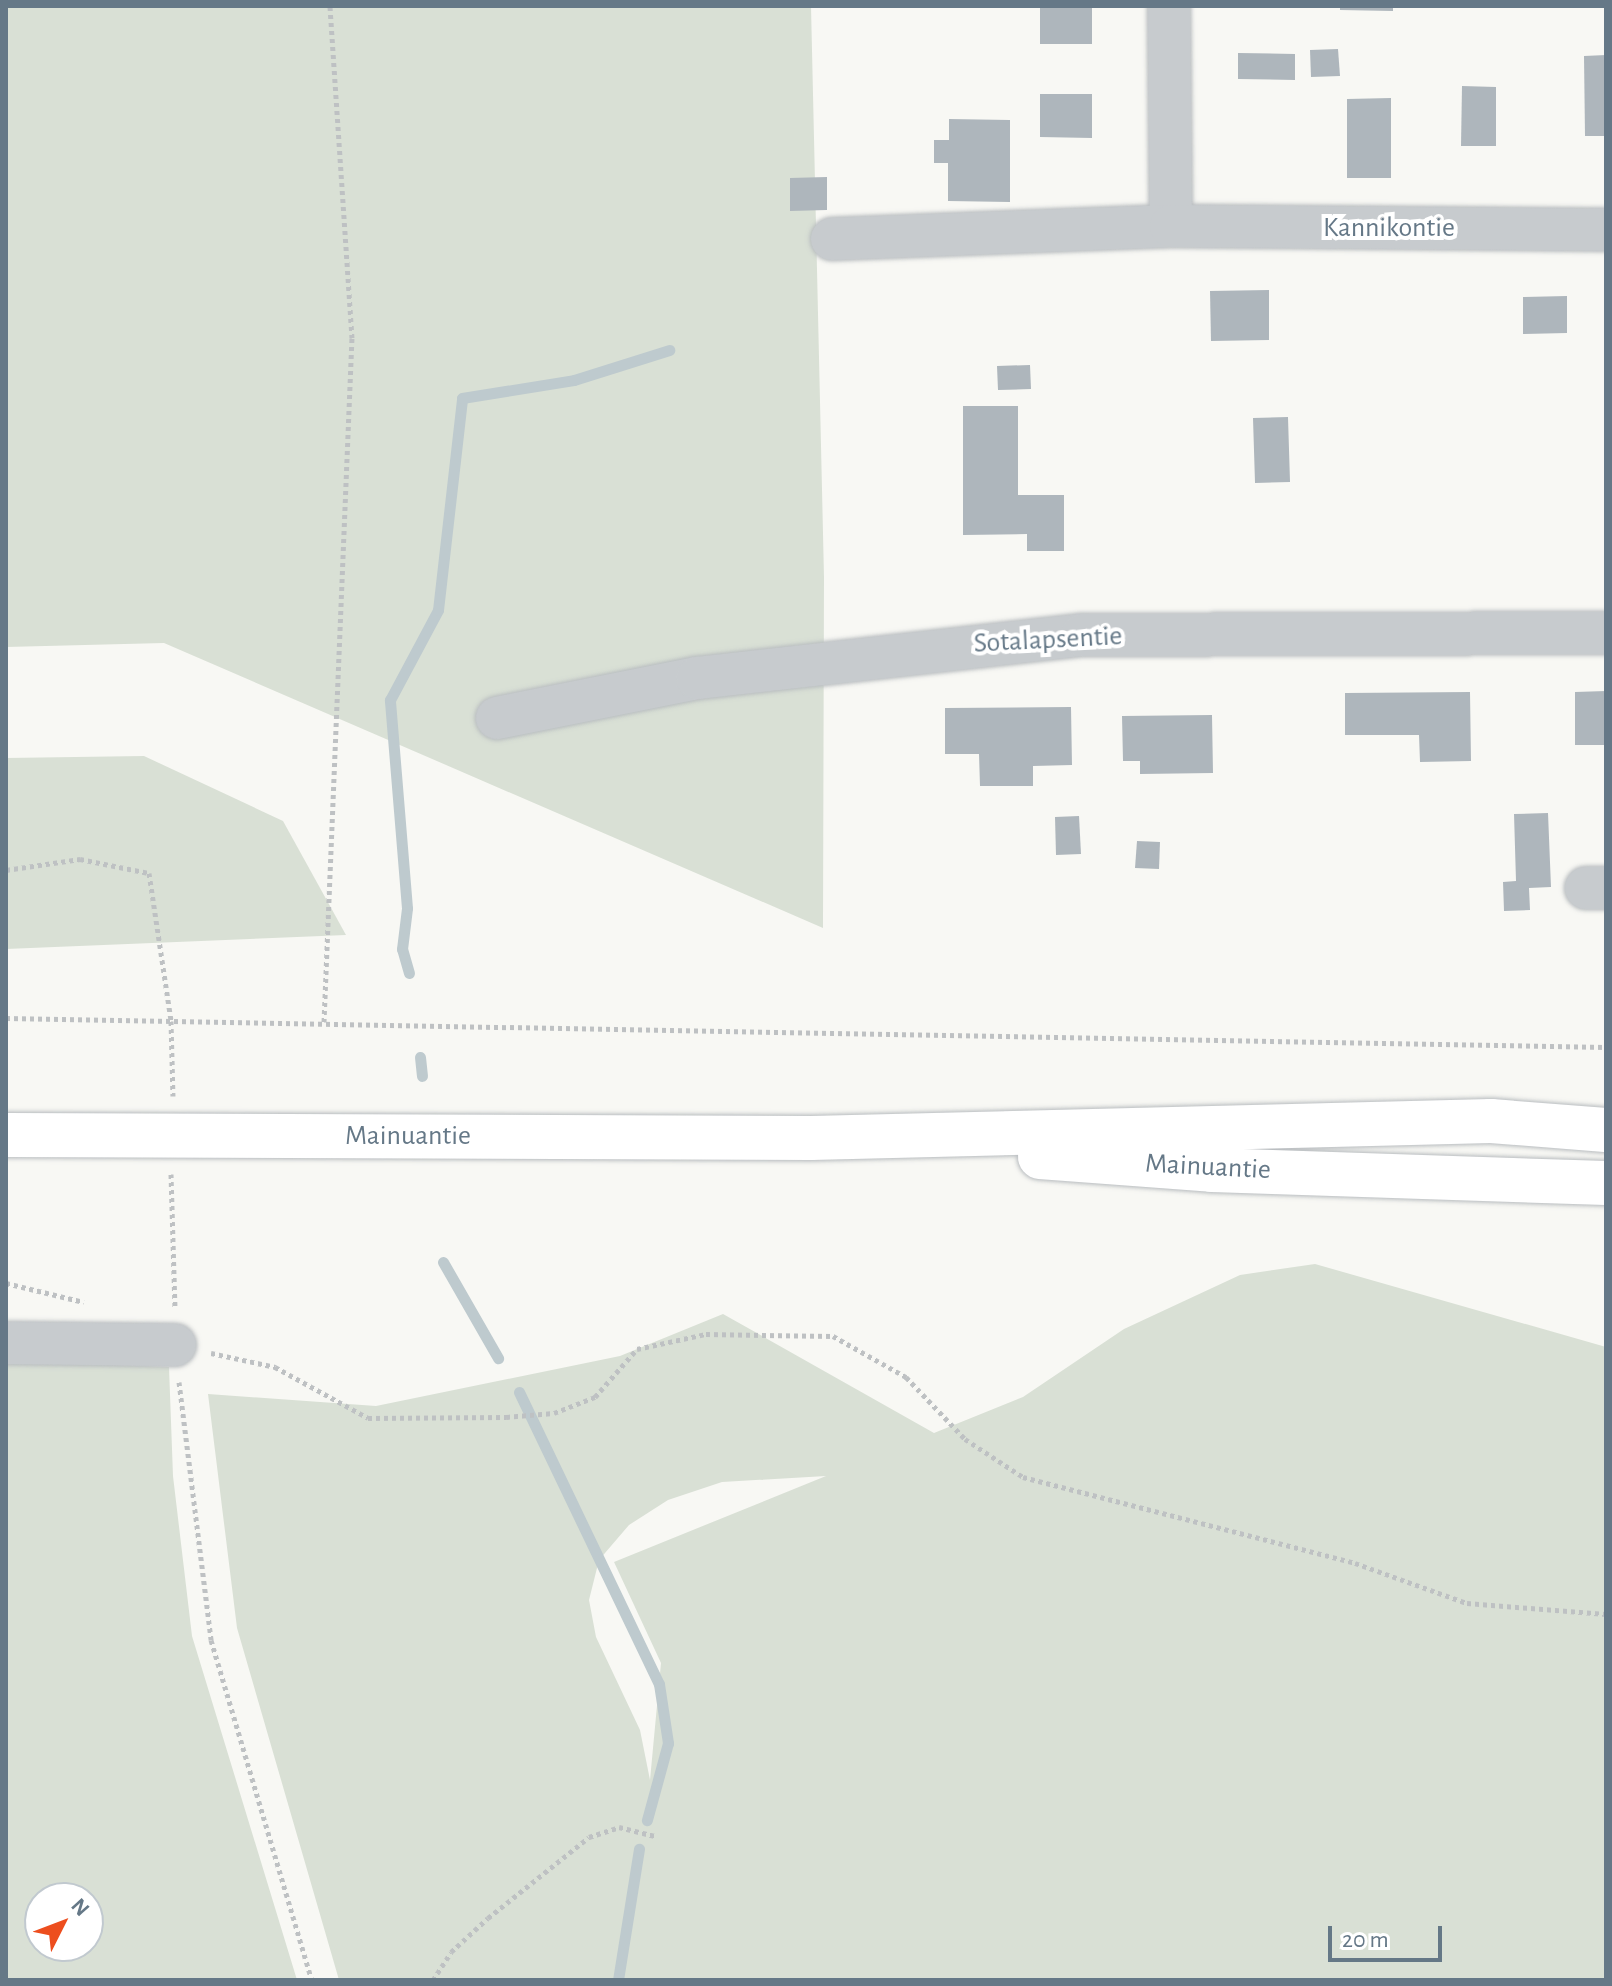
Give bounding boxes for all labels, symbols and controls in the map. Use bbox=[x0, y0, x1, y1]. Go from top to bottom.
street label: Kannikontie bbox=[1323, 211, 1455, 245]
street label: Sotalapsentie bbox=[973, 619, 1123, 661]
street label: Mainuantie bbox=[345, 1119, 471, 1153]
street label: Mainuantie bbox=[1144, 1147, 1272, 1187]
north arrow bbox=[24, 1882, 104, 1962]
text: N bbox=[67, 1894, 94, 1920]
scale bar bbox=[1332, 1910, 1446, 1960]
text: 20 m bbox=[1342, 1928, 1389, 1952]

